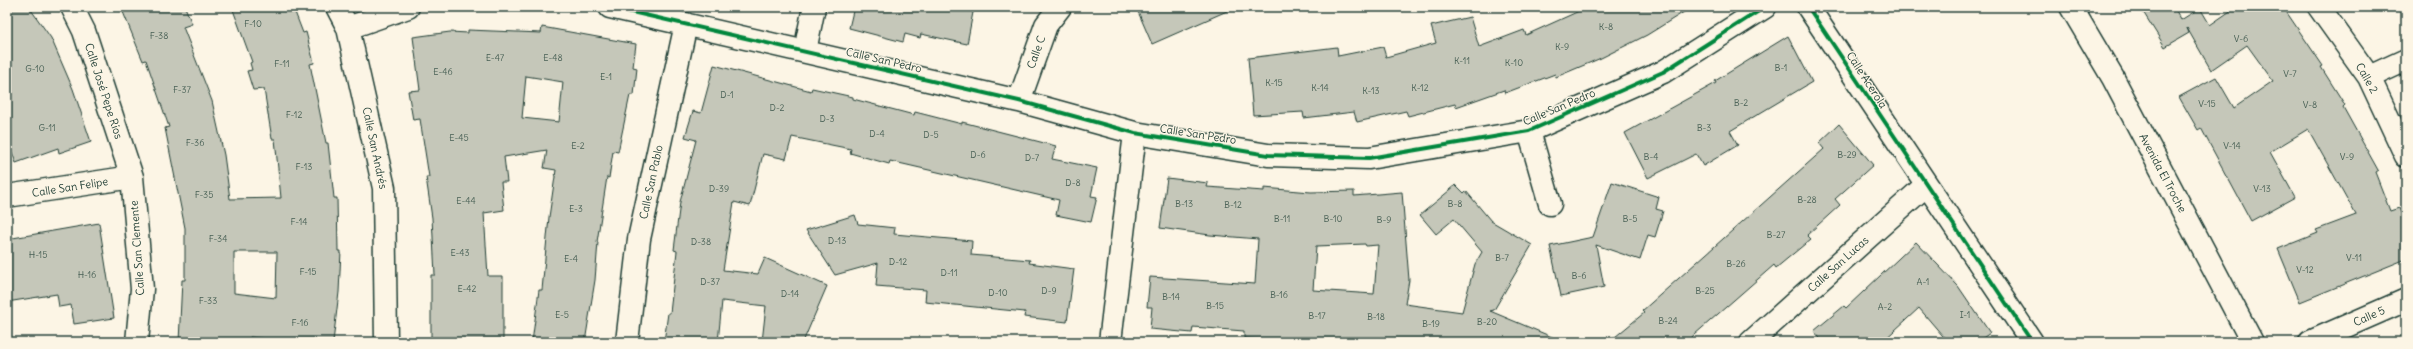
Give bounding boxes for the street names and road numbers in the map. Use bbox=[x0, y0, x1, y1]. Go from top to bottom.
street label: Calle C bbox=[1024, 34, 1048, 70]
street label: Calle José Pepe Ríos bbox=[82, 41, 126, 141]
street label: Calle San Pedro bbox=[845, 44, 923, 76]
street label: Calle Acerola bbox=[1844, 49, 1890, 111]
street label: Calle 2 bbox=[2353, 60, 2381, 96]
street label: Calle San Pedro bbox=[1521, 85, 1597, 129]
street label: Calle San Andrés bbox=[359, 106, 391, 190]
street label: Calle San Pedro bbox=[1159, 121, 1237, 147]
street label: Avenida El Troche bbox=[2136, 131, 2190, 215]
street label: Calle San Pablo bbox=[636, 144, 666, 220]
street label: Calle San Felipe bbox=[31, 174, 109, 200]
street label: Calle San Clemente bbox=[127, 200, 147, 296]
street label: Calle San Lucas bbox=[1805, 233, 1871, 295]
street label: Calle 5 bbox=[2351, 303, 2387, 329]

